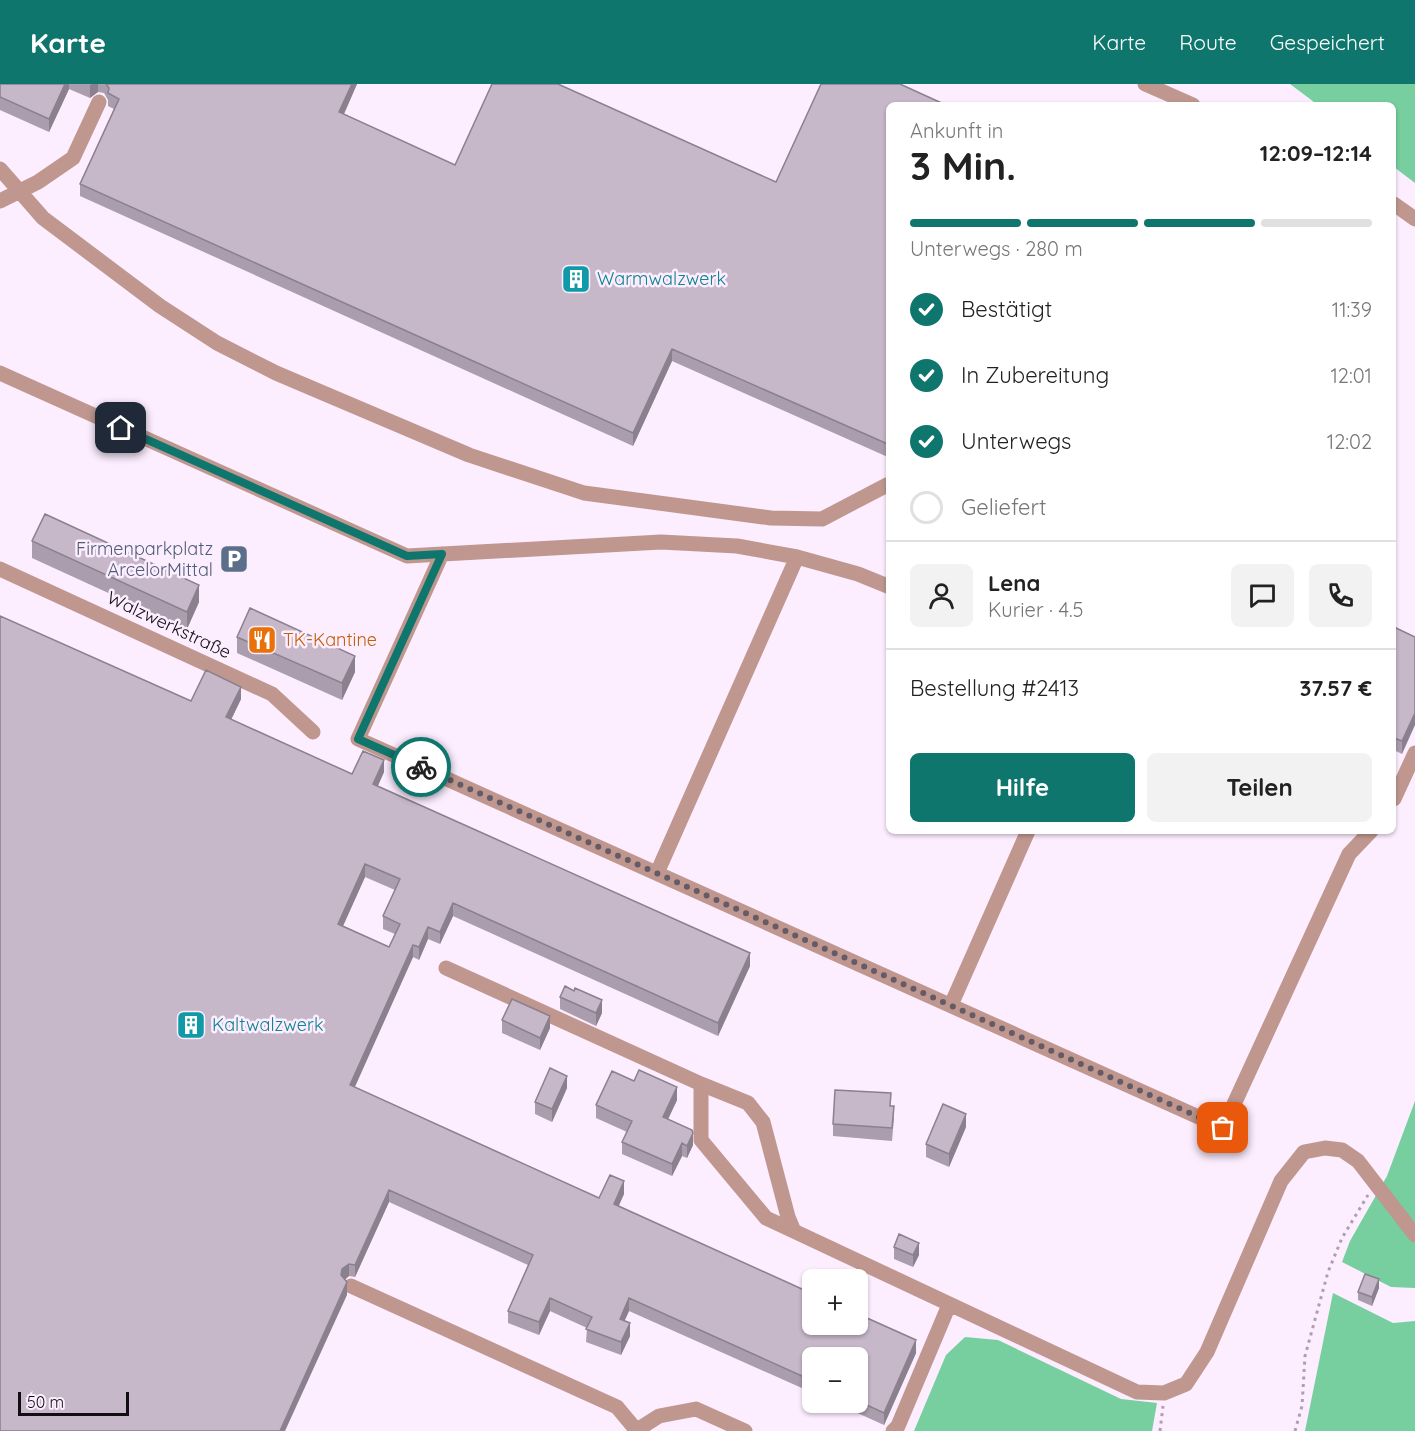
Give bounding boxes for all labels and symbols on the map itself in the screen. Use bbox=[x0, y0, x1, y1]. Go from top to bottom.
building icon: Warmwalzwerk bbox=[560, 263, 592, 295]
place label: Warmwalzwerk bbox=[597, 267, 726, 290]
pin bbox=[95, 402, 146, 453]
place label: Firmenparkplatz ArcelorMittal bbox=[76, 537, 213, 581]
parking icon: Firmenparkplatz ArcelorMittal bbox=[218, 543, 250, 575]
street label: Walzwerkstraße bbox=[103, 586, 235, 663]
restaurant icon: TK-Kantine bbox=[246, 624, 278, 656]
place label: TK-Kantine bbox=[283, 628, 377, 651]
courier bbox=[391, 737, 451, 797]
building icon: Kaltwalzwerk bbox=[175, 1009, 207, 1041]
place label: Kaltwalzwerk bbox=[212, 1013, 324, 1036]
pin bbox=[1197, 1102, 1248, 1153]
scale bar bbox=[18, 1389, 129, 1416]

